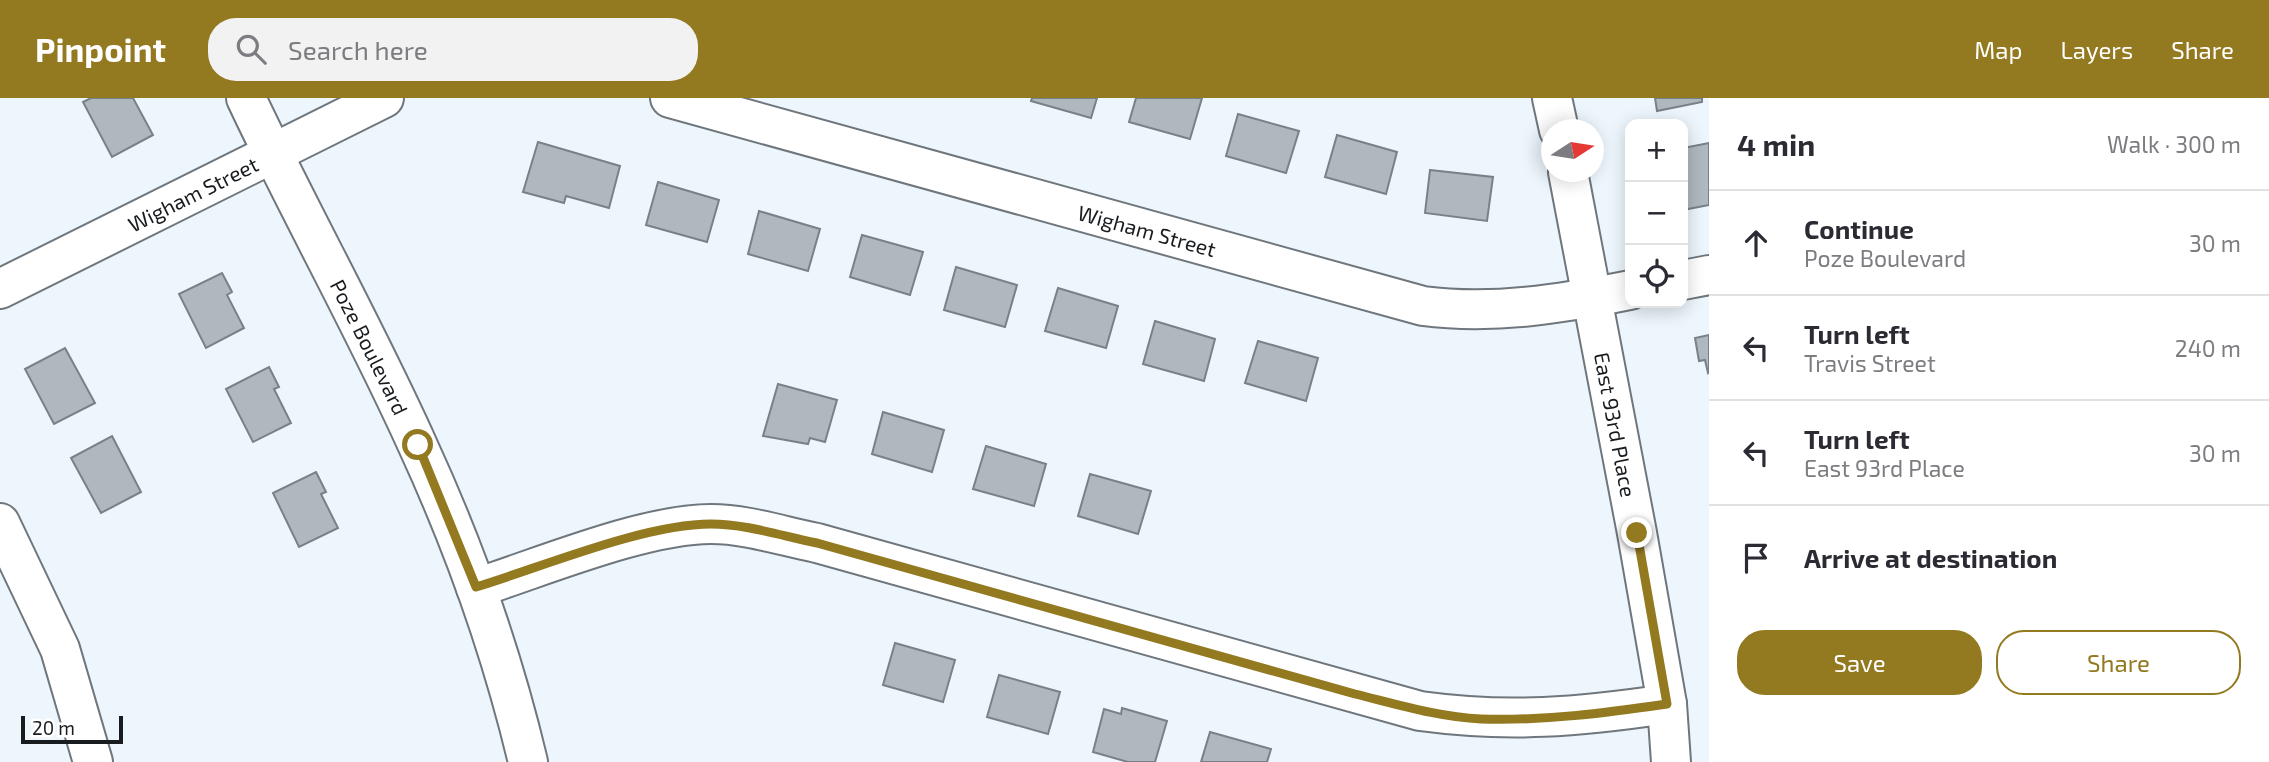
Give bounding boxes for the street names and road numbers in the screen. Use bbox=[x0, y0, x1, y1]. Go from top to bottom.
street label: Wigham Street bbox=[123, 150, 262, 236]
street label: Wigham Street bbox=[1075, 199, 1219, 261]
street label: Poze Boulevard bbox=[326, 275, 414, 418]
street label: East 93rd Place bbox=[1590, 350, 1642, 499]

